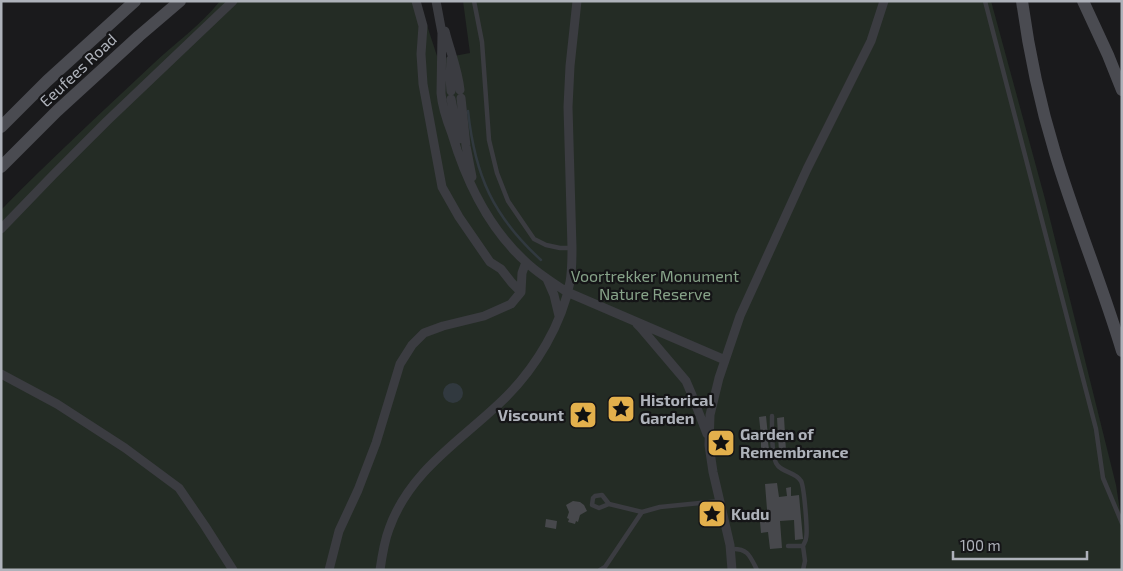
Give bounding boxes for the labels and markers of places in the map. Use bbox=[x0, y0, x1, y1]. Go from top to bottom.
place label: Historical Garden bbox=[640, 390, 714, 427]
place icon: Historical Garden bbox=[606, 394, 636, 424]
place icon: Viscount bbox=[568, 400, 598, 430]
place label: Viscount bbox=[498, 405, 564, 424]
place label: Garden of Remembrance bbox=[740, 424, 849, 461]
place icon: Garden of Remembrance bbox=[706, 428, 736, 458]
place icon: Kudu bbox=[697, 499, 727, 529]
place label: Kudu bbox=[731, 504, 770, 523]

